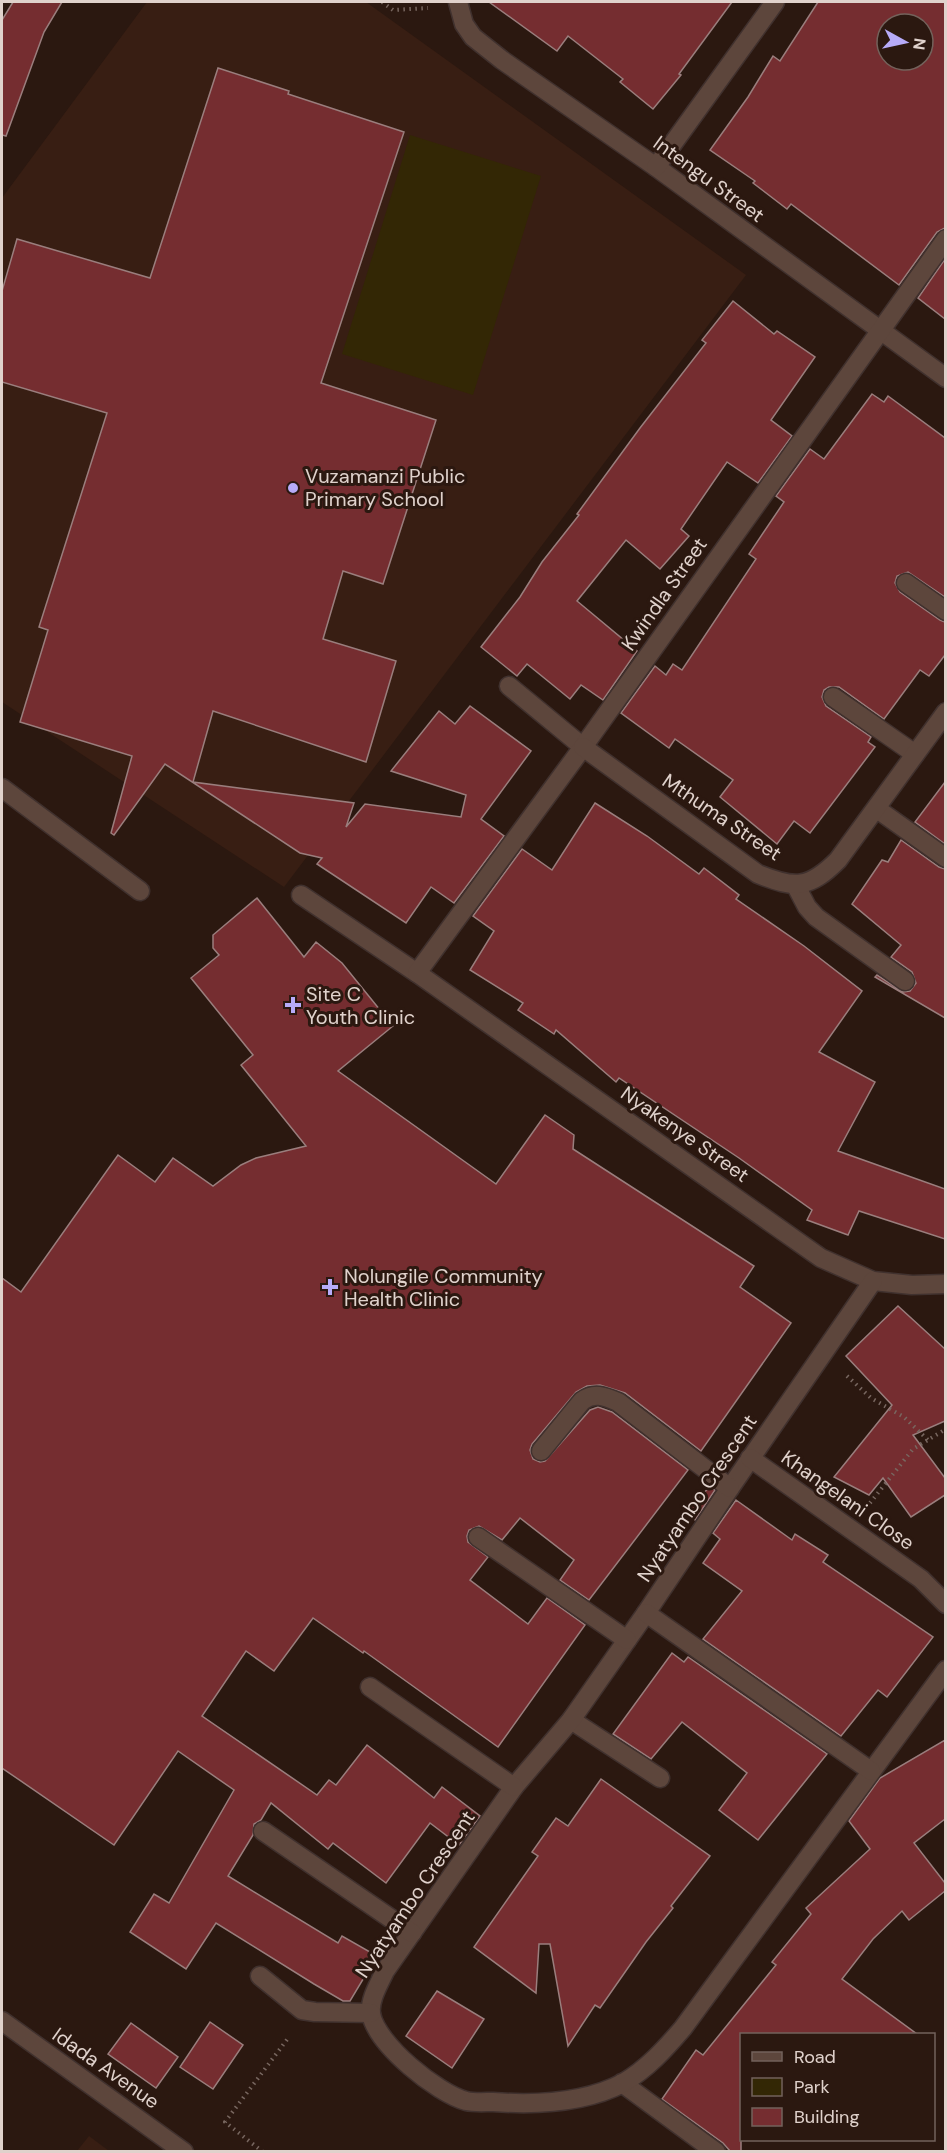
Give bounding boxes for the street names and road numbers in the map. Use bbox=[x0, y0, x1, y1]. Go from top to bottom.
street label: Intengu Street bbox=[648, 130, 770, 228]
street label: Kwindla Street bbox=[615, 532, 713, 656]
street label: Mthuma Street bbox=[657, 768, 787, 867]
street label: Nyakenye Street bbox=[616, 1080, 754, 1188]
street label: Nyatyambo Crescent bbox=[631, 1409, 763, 1587]
street label: Khangelani Close bbox=[776, 1444, 920, 1556]
street label: Nyatyambo Crescent bbox=[349, 1805, 481, 1983]
street label: Idada Avenue bbox=[47, 2022, 165, 2114]

